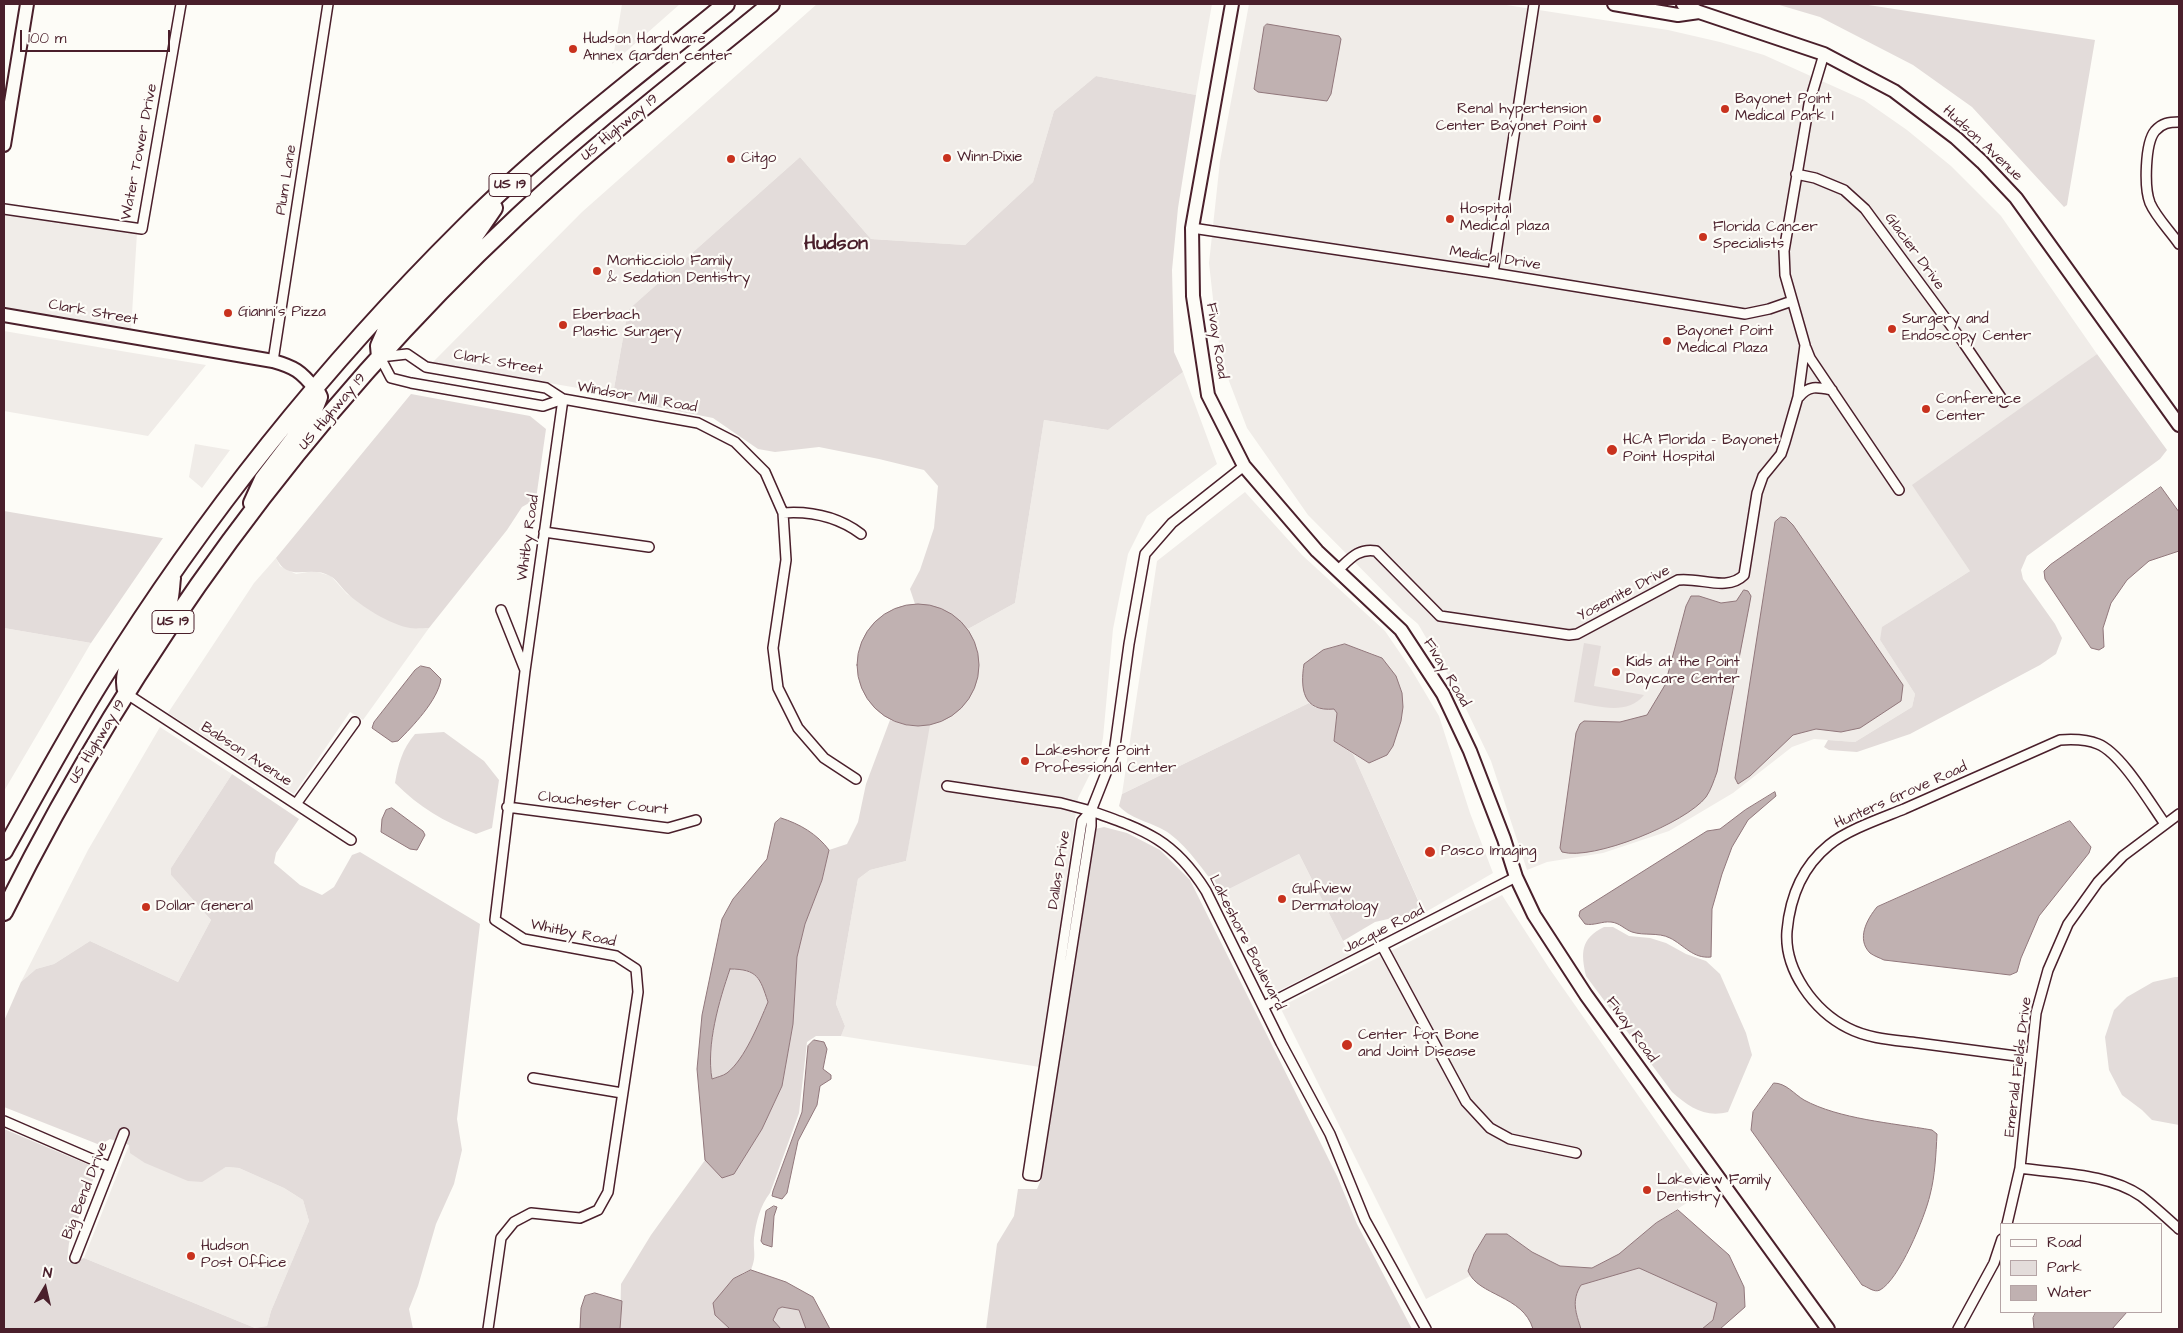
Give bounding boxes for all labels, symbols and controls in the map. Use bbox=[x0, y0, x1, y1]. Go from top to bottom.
scale bar bbox=[22, 20, 172, 52]
text: 100 m bbox=[28, 28, 67, 49]
place label: Hudson Hardware Annex Garden center bbox=[583, 31, 732, 66]
marker: Hudson Hardware Annex Garden center bbox=[567, 43, 579, 55]
street label: Water Tower Drive bbox=[118, 82, 162, 222]
street label: US Highway 19 bbox=[578, 91, 662, 165]
place label: Bayonet Point Medical Park I bbox=[1735, 91, 1834, 126]
place label: Renal hypertension Center Bayonet Point bbox=[1436, 101, 1587, 136]
street label: Hudson Avenue bbox=[1938, 102, 2026, 186]
marker: Bayonet Point Medical Park I bbox=[1719, 103, 1731, 115]
marker: Renal hypertension Center Bayonet Point bbox=[1591, 113, 1603, 125]
street label: Plum Lane bbox=[273, 144, 301, 216]
place label: Winn-Dixie bbox=[957, 149, 1022, 167]
place label: Citgo bbox=[741, 150, 776, 168]
marker: Winn-Dixie bbox=[941, 152, 953, 164]
marker: Citgo bbox=[725, 153, 737, 165]
road number: US 19 bbox=[489, 174, 531, 196]
place label: Hospital Medical plaza bbox=[1460, 201, 1549, 236]
street label: Glacier Drive bbox=[1880, 210, 1948, 294]
marker: Hospital Medical plaza bbox=[1444, 213, 1456, 225]
place label: Florida Cancer Specialists bbox=[1713, 219, 1818, 254]
marker: Florida Cancer Specialists bbox=[1697, 231, 1709, 243]
district label: Hudson bbox=[804, 233, 868, 257]
street label: Medical Drive bbox=[1448, 243, 1542, 275]
place label: Monticciolo Family & Sedation Dentistry bbox=[607, 253, 750, 288]
marker: Monticciolo Family & Sedation Dentistry bbox=[591, 265, 603, 277]
street label: Clark Street bbox=[47, 296, 139, 330]
street label: Fivay Road bbox=[1201, 302, 1231, 380]
place label: Gianni's Pizza bbox=[238, 304, 326, 322]
marker: Gianni's Pizza bbox=[222, 307, 234, 319]
place label: Eberbach Plastic Surgery bbox=[573, 307, 682, 342]
place label: Surgery and Endoscopy Center bbox=[1902, 311, 2031, 346]
marker: Eberbach Plastic Surgery bbox=[557, 319, 569, 331]
place label: Bayonet Point Medical Plaza bbox=[1677, 323, 1773, 358]
marker: Surgery and Endoscopy Center bbox=[1886, 323, 1898, 335]
marker: Bayonet Point Medical Plaza bbox=[1661, 335, 1673, 347]
street label: Clark Street bbox=[452, 346, 544, 380]
street label: US Highway 19 bbox=[296, 370, 370, 454]
street label: Windsor Mill Road bbox=[576, 379, 698, 417]
place label: Conference Center bbox=[1936, 391, 2021, 426]
marker: Conference Center bbox=[1920, 403, 1932, 415]
place label: HCA Florida - Bayonet Point Hospital bbox=[1623, 432, 1779, 467]
marker: HCA Florida - Bayonet Point Hospital bbox=[1605, 443, 1619, 457]
street label: Whitby Road bbox=[514, 494, 544, 582]
street label: Yosemite Drive bbox=[1575, 562, 1673, 626]
road number: US 19 bbox=[152, 610, 194, 634]
street label: Fivay Road bbox=[1419, 635, 1473, 711]
place label: Kids at the Point Daycare Center bbox=[1626, 654, 1740, 689]
marker: Kids at the Point Daycare Center bbox=[1610, 666, 1622, 678]
street label: US Highway 19 bbox=[66, 697, 130, 787]
street label: Babson Avenue bbox=[197, 719, 295, 791]
place label: Lakeshore Point Professional Center bbox=[1035, 743, 1176, 778]
marker: Lakeshore Point Professional Center bbox=[1019, 755, 1031, 767]
street label: Hunters Grove Road bbox=[1832, 759, 1970, 833]
street label: Clouchester Court bbox=[537, 788, 669, 820]
street label: Dallas Drive bbox=[1045, 829, 1075, 911]
place label: Pasco Imaging bbox=[1441, 843, 1536, 861]
marker: Pasco Imaging bbox=[1423, 845, 1437, 859]
street label: Lakeshore Boulevard bbox=[1204, 872, 1288, 1014]
place label: Gulfview Dermatology bbox=[1292, 881, 1379, 916]
marker: Gulfview Dermatology bbox=[1276, 893, 1288, 905]
place label: Dollar General bbox=[156, 898, 253, 916]
marker: Dollar General bbox=[140, 901, 152, 913]
street label: Jacque Road bbox=[1340, 902, 1428, 958]
street label: Whitby Road bbox=[529, 916, 617, 952]
street label: Fivay Road bbox=[1601, 994, 1661, 1066]
street label: Emerald Fields Drive bbox=[2001, 996, 2037, 1138]
place label: Center for Bone and Joint Disease bbox=[1358, 1027, 1479, 1062]
marker: Center for Bone and Joint Disease bbox=[1340, 1038, 1354, 1052]
street label: Big Bend Drive bbox=[59, 1140, 113, 1242]
place label: Lakeview Family Dentistry bbox=[1657, 1172, 1771, 1207]
marker: Lakeview Family Dentistry bbox=[1641, 1184, 1653, 1196]
legend bbox=[2000, 1223, 2163, 1313]
text: Road bbox=[2047, 1232, 2081, 1253]
place label: Hudson Post Office bbox=[201, 1238, 286, 1273]
marker: Hudson Post Office bbox=[185, 1250, 197, 1262]
text: Park bbox=[2047, 1257, 2082, 1278]
north arrow bbox=[20, 1263, 70, 1313]
text: N bbox=[41, 1263, 53, 1284]
text: Water bbox=[2047, 1282, 2091, 1303]

